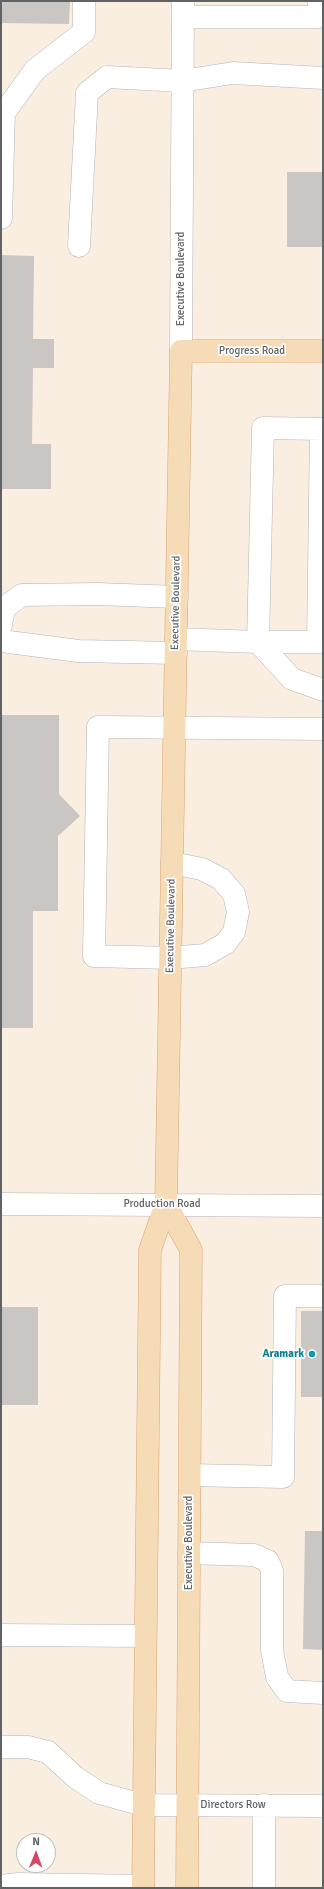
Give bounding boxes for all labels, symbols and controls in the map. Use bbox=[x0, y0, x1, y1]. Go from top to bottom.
street label: Executive Boulevard bbox=[174, 232, 188, 326]
street label: Progress Road bbox=[219, 344, 285, 358]
street label: Executive Boulevard bbox=[169, 556, 183, 650]
street label: Executive Boulevard bbox=[164, 879, 178, 973]
street label: Production Road bbox=[123, 1197, 201, 1211]
place label: Aramark bbox=[262, 1347, 304, 1361]
marker: Aramark bbox=[307, 1349, 317, 1359]
street label: Executive Boulevard bbox=[182, 1496, 196, 1590]
street label: Directors Row bbox=[200, 1798, 266, 1812]
north arrow bbox=[16, 1833, 56, 1873]
text: N bbox=[32, 1835, 40, 1848]

